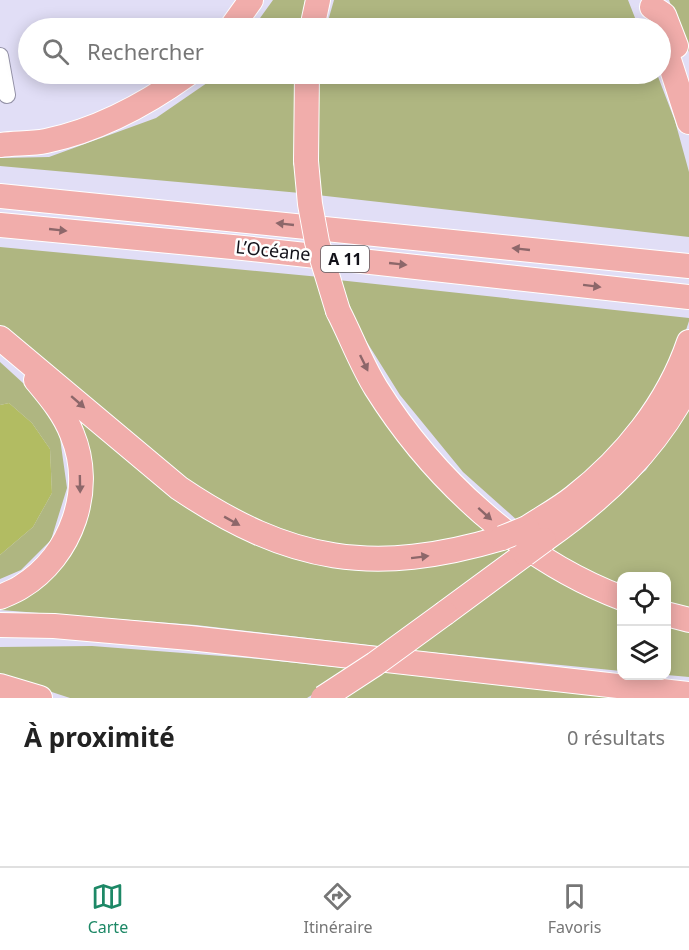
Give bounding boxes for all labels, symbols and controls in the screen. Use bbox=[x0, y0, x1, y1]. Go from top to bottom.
search box bbox=[18, 18, 671, 84]
icon: search bbox=[39, 35, 72, 68]
text: Rechercher bbox=[87, 36, 204, 66]
one-way arrow bbox=[276, 219, 295, 229]
one-way arrow bbox=[49, 225, 68, 235]
street label: L’Océane bbox=[234, 234, 312, 266]
one-way arrow bbox=[512, 244, 531, 254]
road number: A 11 bbox=[321, 246, 369, 272]
one-way arrow bbox=[389, 260, 408, 269]
one-way arrow bbox=[583, 281, 602, 291]
one-way arrow bbox=[359, 355, 369, 372]
one-way arrow bbox=[70, 395, 85, 408]
one-way arrow bbox=[75, 474, 85, 493]
one-way arrow bbox=[478, 507, 493, 521]
one-way arrow bbox=[224, 516, 241, 526]
one-way arrow bbox=[411, 552, 430, 561]
map controls bbox=[617, 572, 671, 680]
button: locate bbox=[617, 572, 671, 626]
button: layers bbox=[617, 626, 671, 680]
text: À proximité bbox=[24, 719, 175, 755]
text: 0 résultats bbox=[567, 724, 665, 751]
tab: Carte bbox=[88, 880, 128, 938]
tab: Itinéraire bbox=[304, 880, 372, 938]
tab: Favoris bbox=[548, 880, 601, 938]

